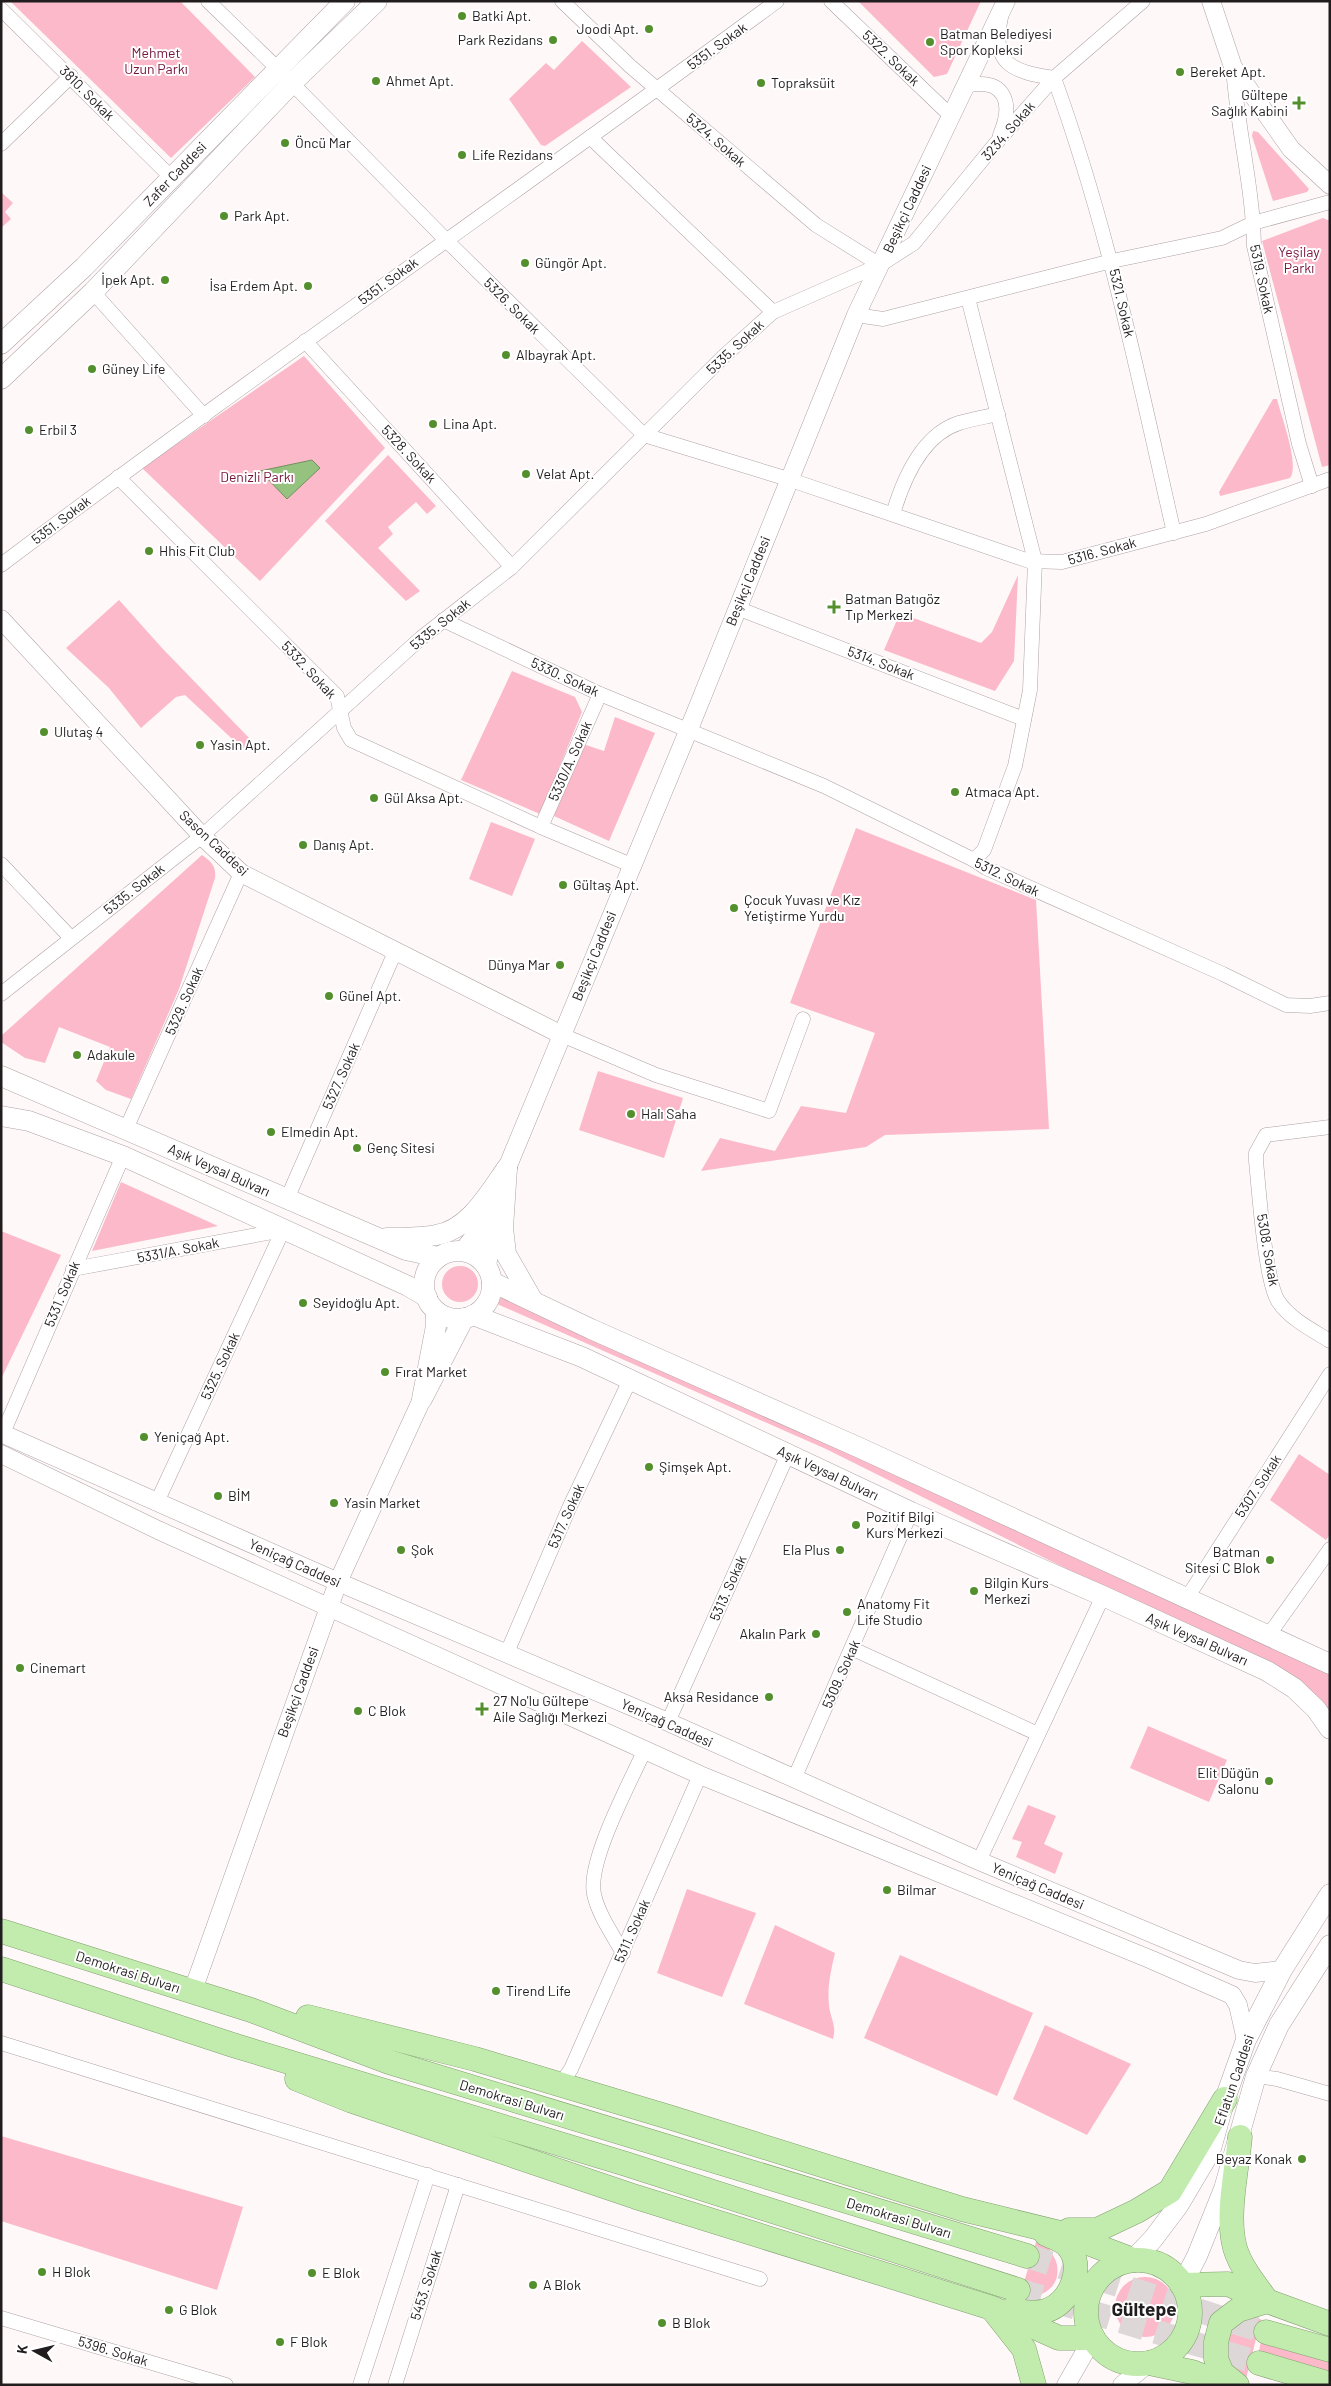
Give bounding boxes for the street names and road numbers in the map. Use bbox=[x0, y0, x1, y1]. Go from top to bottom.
street label: 5351. Sokak bbox=[684, 18, 750, 73]
street label: 5322. Sokak bbox=[859, 26, 923, 89]
street label: 3810. Sokak bbox=[56, 62, 118, 124]
street label: 3234. Sokak bbox=[977, 98, 1038, 164]
street label: 5324. Sokak bbox=[683, 109, 750, 170]
street label: Zafer Caddesi bbox=[140, 138, 210, 209]
street label: Beşikçi Caddesi bbox=[879, 162, 934, 256]
street label: 5319. Sokak bbox=[1247, 243, 1278, 315]
street label: 5351. Sokak bbox=[355, 253, 421, 308]
street label: 5321. Sokak bbox=[1106, 267, 1139, 339]
street label: 5326. Sokak bbox=[481, 274, 544, 337]
street label: 5335. Sokak bbox=[702, 316, 767, 378]
street label: 5328. Sokak bbox=[378, 421, 440, 486]
street label: 5351. Sokak bbox=[28, 492, 94, 547]
street label: Beşikçi Caddesi bbox=[722, 533, 773, 628]
street label: 5316. Sokak bbox=[1066, 533, 1138, 568]
street label: 5335. Sokak bbox=[406, 594, 473, 653]
street label: 5332. Sokak bbox=[278, 637, 340, 702]
street label: 5314. Sokak bbox=[845, 642, 917, 683]
street label: 5330. Sokak bbox=[528, 653, 602, 700]
street label: 5330/A. Sokak bbox=[544, 718, 595, 804]
street label: Sason Caddesi bbox=[176, 806, 253, 879]
street label: 5312. Sokak bbox=[972, 854, 1043, 900]
street label: 5335. Sokak bbox=[100, 860, 167, 918]
street label: Beşikçi Caddesi bbox=[568, 908, 619, 1003]
street label: 5329. Sokak bbox=[161, 964, 206, 1037]
street label: 5327. Sokak bbox=[318, 1040, 363, 1112]
street label: Aşık Veysal Bulvarı bbox=[166, 1139, 273, 1200]
street label: 5308. Sokak bbox=[1254, 1212, 1283, 1287]
street label: 5331/A. Sokak bbox=[136, 1233, 220, 1266]
street label: 5331. Sokak bbox=[40, 1258, 83, 1329]
street label: 5325. Sokak bbox=[196, 1329, 243, 1402]
street label: Aşık Veysal Bulvarı bbox=[775, 1442, 882, 1503]
street label: 5307. Sokak bbox=[1231, 1451, 1284, 1520]
street label: 5317. Sokak bbox=[544, 1481, 587, 1551]
street label: Yeniçağ Caddesi bbox=[247, 1535, 344, 1590]
street label: 5313. Sokak bbox=[706, 1552, 750, 1623]
street label: Aşık Veysal Bulvarı bbox=[1144, 1608, 1251, 1669]
street label: 5309. Sokak bbox=[818, 1637, 863, 1711]
street label: Beşikçi Caddesi bbox=[273, 1644, 322, 1740]
street label: Yeniçağ Caddesi bbox=[619, 1695, 716, 1750]
street label: Yeniçağ Caddesi bbox=[989, 1858, 1087, 1913]
street label: 5311. Sokak bbox=[610, 1896, 653, 1965]
street label: Demokrasi Bulvarı bbox=[74, 1947, 182, 1996]
street label: Eflatun Caddesi bbox=[1210, 2032, 1257, 2128]
street label: Demokrasi Bulvarı bbox=[458, 2076, 567, 2124]
street label: Demokrasi Bulvarı bbox=[845, 2194, 954, 2242]
street label: 5453. Sokak bbox=[406, 2248, 445, 2322]
street label: 5396. Sokak bbox=[76, 2332, 150, 2369]

